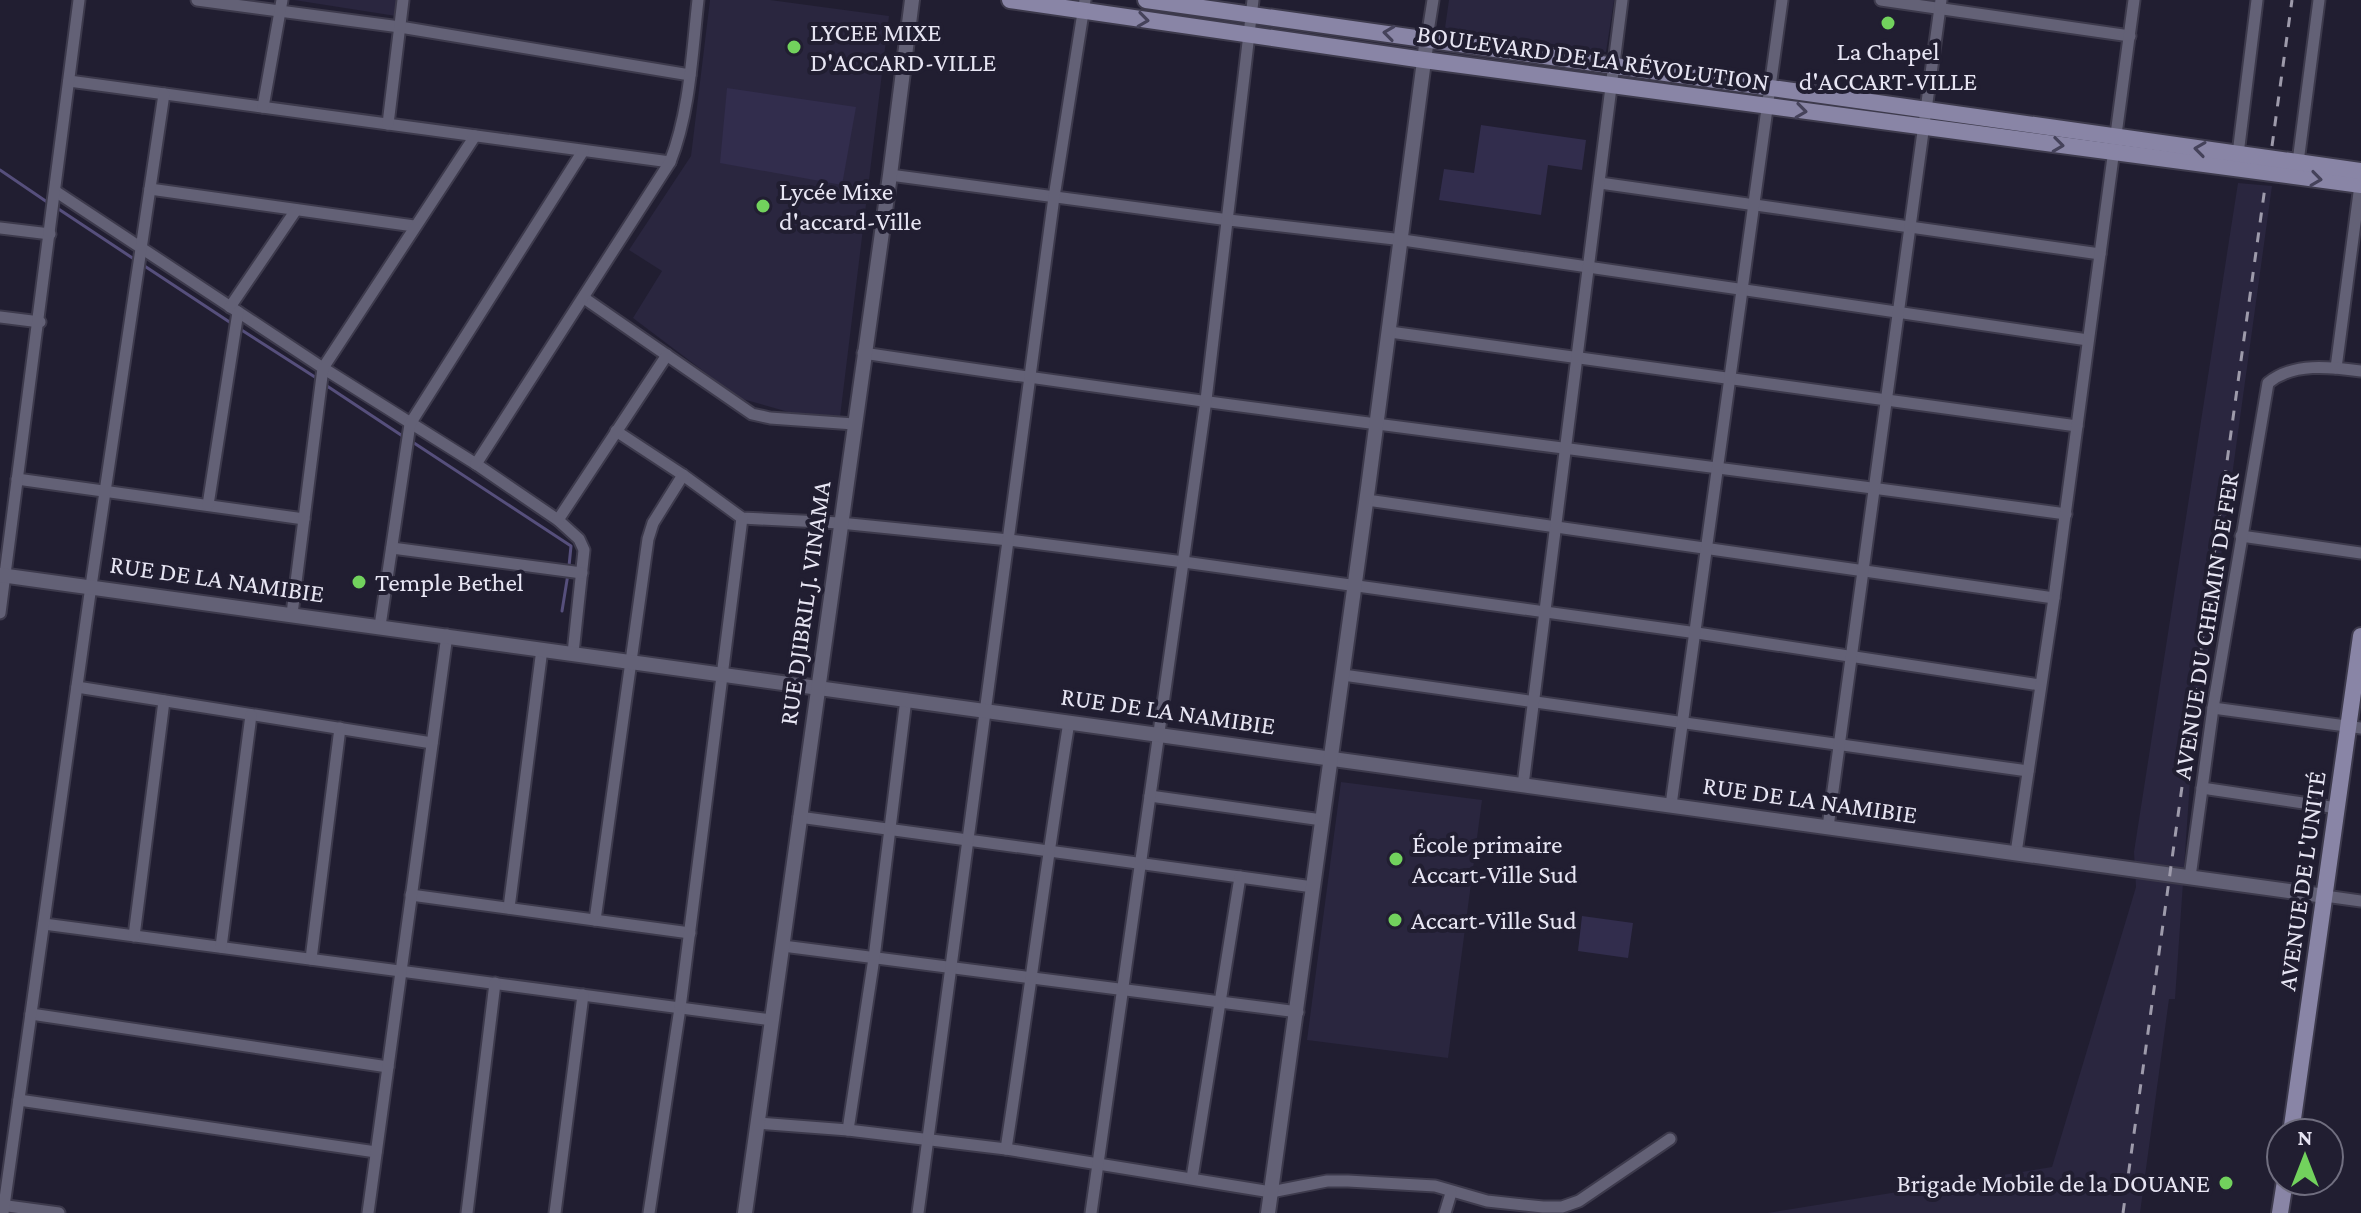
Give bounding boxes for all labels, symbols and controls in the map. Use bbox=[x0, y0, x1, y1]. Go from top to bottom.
one-way arrow bbox=[1136, 11, 1149, 28]
marker: La Chapel d'ACCART-VILLE bbox=[1879, 14, 1897, 32]
place label: LYCEE MIXE D'ACCARD-VILLE bbox=[810, 18, 996, 77]
street label: BOULEVARD DE LA RÉVOLUTION bbox=[1415, 19, 1771, 97]
one-way arrow bbox=[1382, 25, 1396, 42]
place label: La Chapel d'ACCART-VILLE bbox=[1799, 37, 1977, 96]
marker: LYCEE MIXE D'ACCARD-VILLE bbox=[785, 38, 803, 56]
one-way arrow bbox=[1794, 102, 1807, 119]
one-way arrow bbox=[2051, 136, 2065, 153]
one-way arrow bbox=[2194, 140, 2207, 157]
one-way arrow bbox=[2309, 170, 2323, 187]
place label: Lycée Mixe d'accard-Ville bbox=[779, 177, 922, 236]
marker: Lycée Mixe d'accard-Ville bbox=[754, 197, 772, 215]
street label: AVENUE DU CHEMIN DE FER bbox=[2167, 470, 2245, 782]
street label: RUE DJIBRIL J. VINAMA bbox=[773, 479, 837, 727]
street label: RUE DE LA NAMIBIE bbox=[108, 550, 326, 608]
place label: Temple Bethel bbox=[375, 568, 524, 597]
marker: Temple Bethel bbox=[350, 573, 368, 591]
street label: RUE DE LA NAMIBIE bbox=[1059, 682, 1277, 740]
street label: AVENUE DE L'UNITÉ bbox=[2272, 769, 2332, 993]
street label: RUE DE LA NAMIBIE bbox=[1701, 771, 1919, 829]
place label: École primaire Accart-Ville Sud bbox=[1412, 830, 1578, 889]
marker: École primaire Accart-Ville Sud bbox=[1387, 850, 1405, 868]
place label: Accart-Ville Sud bbox=[1411, 906, 1577, 935]
marker: Accart-Ville Sud bbox=[1386, 911, 1404, 929]
north arrow bbox=[2265, 1117, 2345, 1197]
text: N bbox=[2298, 1125, 2313, 1150]
place label: Brigade Mobile de la DOUANE bbox=[1897, 1169, 2210, 1198]
marker: Brigade Mobile de la DOUANE bbox=[2217, 1174, 2235, 1192]

